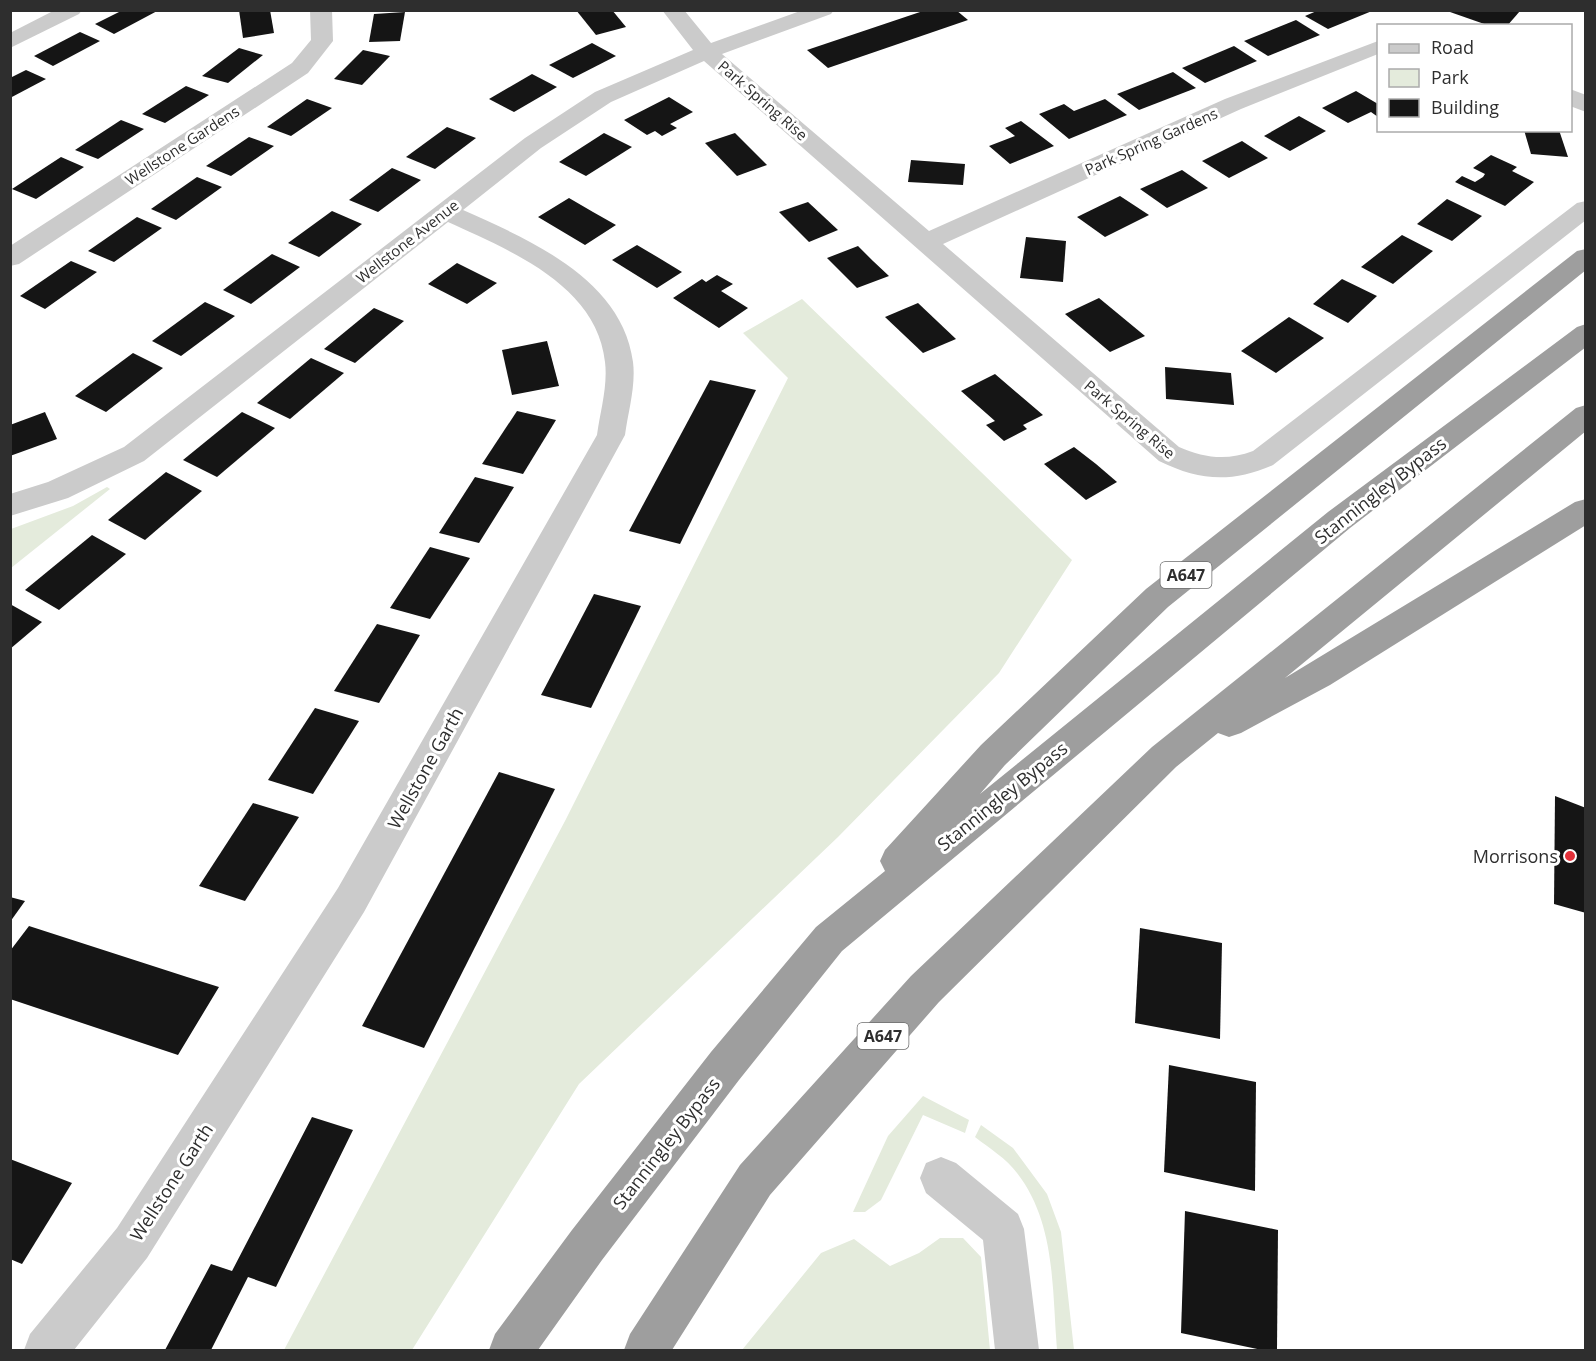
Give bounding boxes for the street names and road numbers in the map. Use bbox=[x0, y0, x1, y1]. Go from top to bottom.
street label: Park Spring Rise bbox=[714, 56, 812, 144]
street label: Wellstone Gardens bbox=[121, 101, 243, 189]
street label: Park Spring Gardens bbox=[1082, 103, 1220, 179]
street label: Wellstone Avenue bbox=[352, 195, 462, 287]
street label: Park Spring Rise bbox=[1081, 375, 1179, 463]
street label: Stanningley Bypass bbox=[1309, 431, 1451, 549]
road number: A647 bbox=[1160, 562, 1212, 588]
street label: Wellstone Garth bbox=[382, 703, 468, 833]
street label: Stanningley Bypass bbox=[932, 736, 1072, 856]
road number: A647 bbox=[858, 1023, 908, 1049]
street label: Stanningley Bypass bbox=[607, 1072, 725, 1214]
street label: Wellstone Garth bbox=[124, 1119, 218, 1245]

